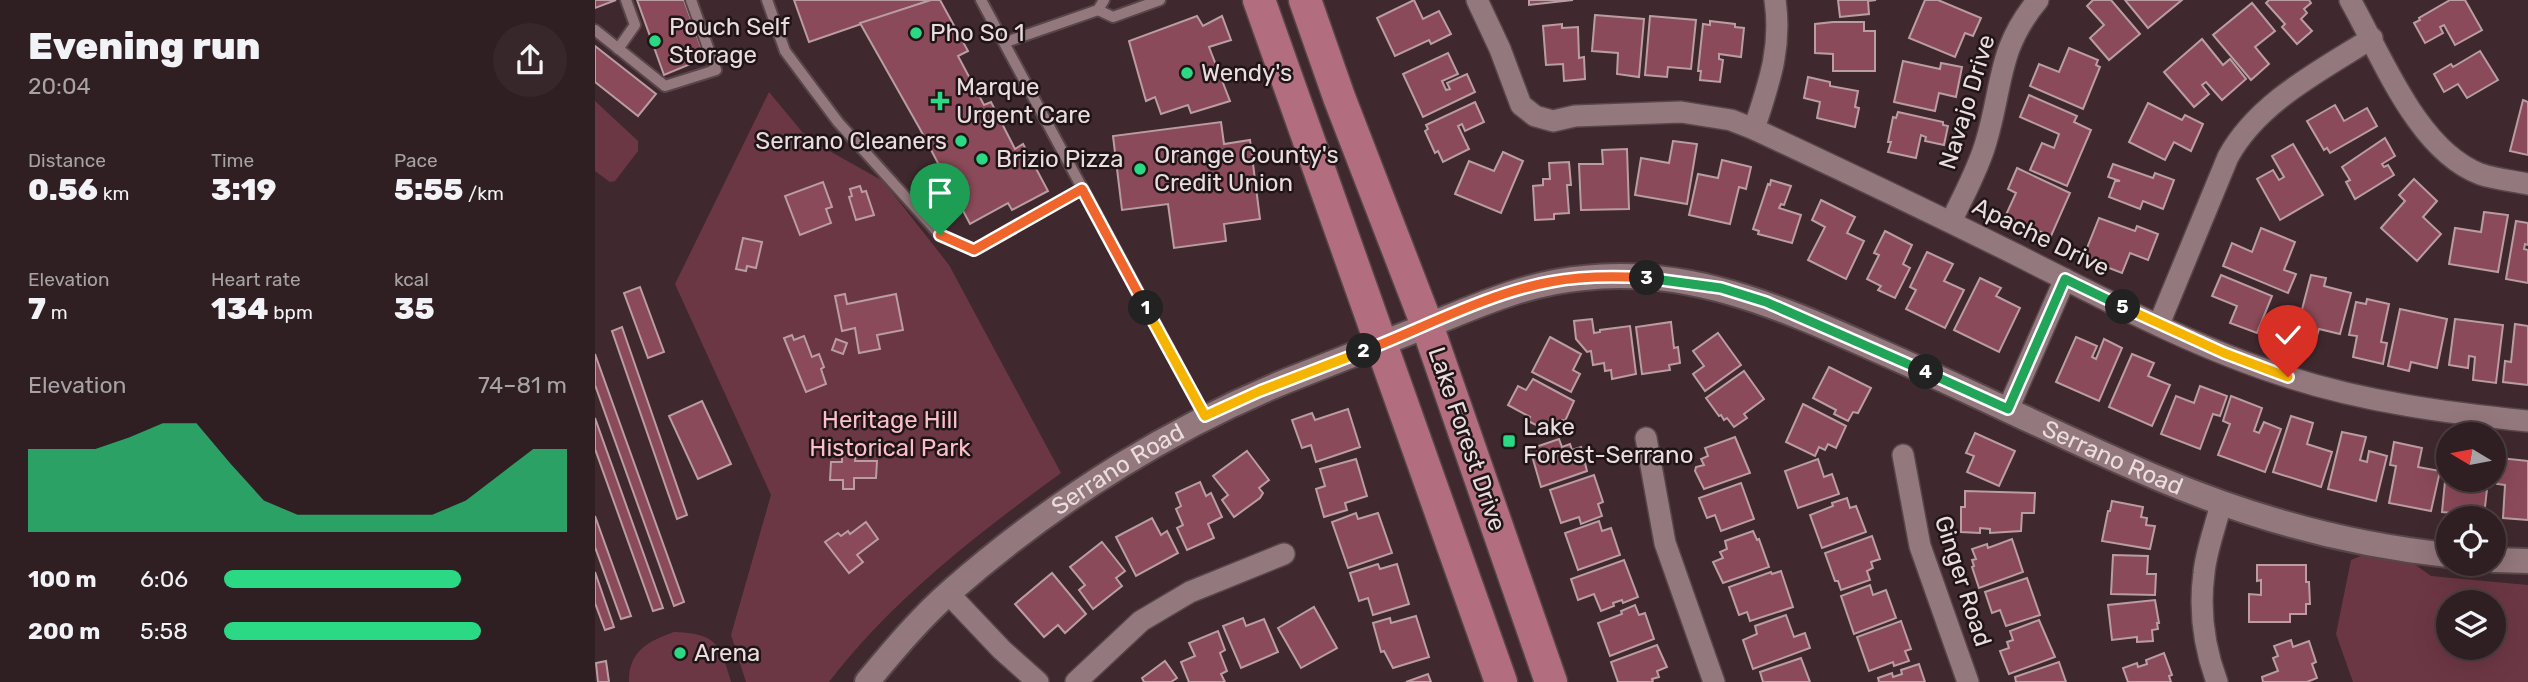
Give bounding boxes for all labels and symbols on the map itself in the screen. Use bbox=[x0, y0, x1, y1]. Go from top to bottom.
place label: Pouch Self Storage bbox=[669, 13, 790, 69]
place label: Pho So 1 bbox=[930, 19, 1025, 47]
marker: Pho So 1 bbox=[908, 25, 924, 41]
street label: Navajo Drive bbox=[1933, 31, 2001, 173]
marker: Pouch Self Storage bbox=[647, 33, 663, 49]
place label: Wendy's bbox=[1201, 59, 1292, 87]
marker: Wendy's bbox=[1179, 65, 1195, 81]
place label: Marque Urgent Care bbox=[956, 73, 1091, 129]
marker: Marque Urgent Care bbox=[930, 91, 950, 111]
place label: Serrano Cleaners bbox=[755, 127, 947, 155]
marker: Serrano Cleaners bbox=[953, 133, 969, 149]
place label: Orange County's Credit Union bbox=[1154, 141, 1339, 197]
place label: Brizio Pizza bbox=[996, 145, 1124, 173]
marker: Brizio Pizza bbox=[974, 151, 990, 167]
marker: Orange County's Credit Union bbox=[1132, 161, 1148, 177]
pin bbox=[910, 163, 970, 235]
street label: Apache Drive bbox=[1968, 192, 2114, 282]
pin: 3 bbox=[1629, 260, 1665, 296]
pin: 1 bbox=[1129, 290, 1163, 326]
pin: 5 bbox=[2105, 290, 2141, 324]
pin bbox=[2258, 305, 2318, 377]
pin: 2 bbox=[1347, 334, 1381, 368]
street label: Lake Forest Drive bbox=[1422, 343, 1512, 535]
pin: 4 bbox=[1909, 354, 1943, 390]
park label: Heritage Hill Historical Park bbox=[809, 406, 971, 462]
place label: Lake Forest-Serrano bbox=[1523, 413, 1693, 469]
street label: Serrano Road bbox=[2038, 414, 2187, 501]
street label: Serrano Road bbox=[1046, 418, 1189, 521]
north arrow bbox=[2436, 422, 2506, 492]
marker: Lake Forest-Serrano bbox=[1501, 433, 1517, 449]
street label: Ginger Road bbox=[1929, 512, 1997, 650]
place label: Arena bbox=[694, 639, 760, 667]
marker: Arena bbox=[672, 645, 688, 661]

